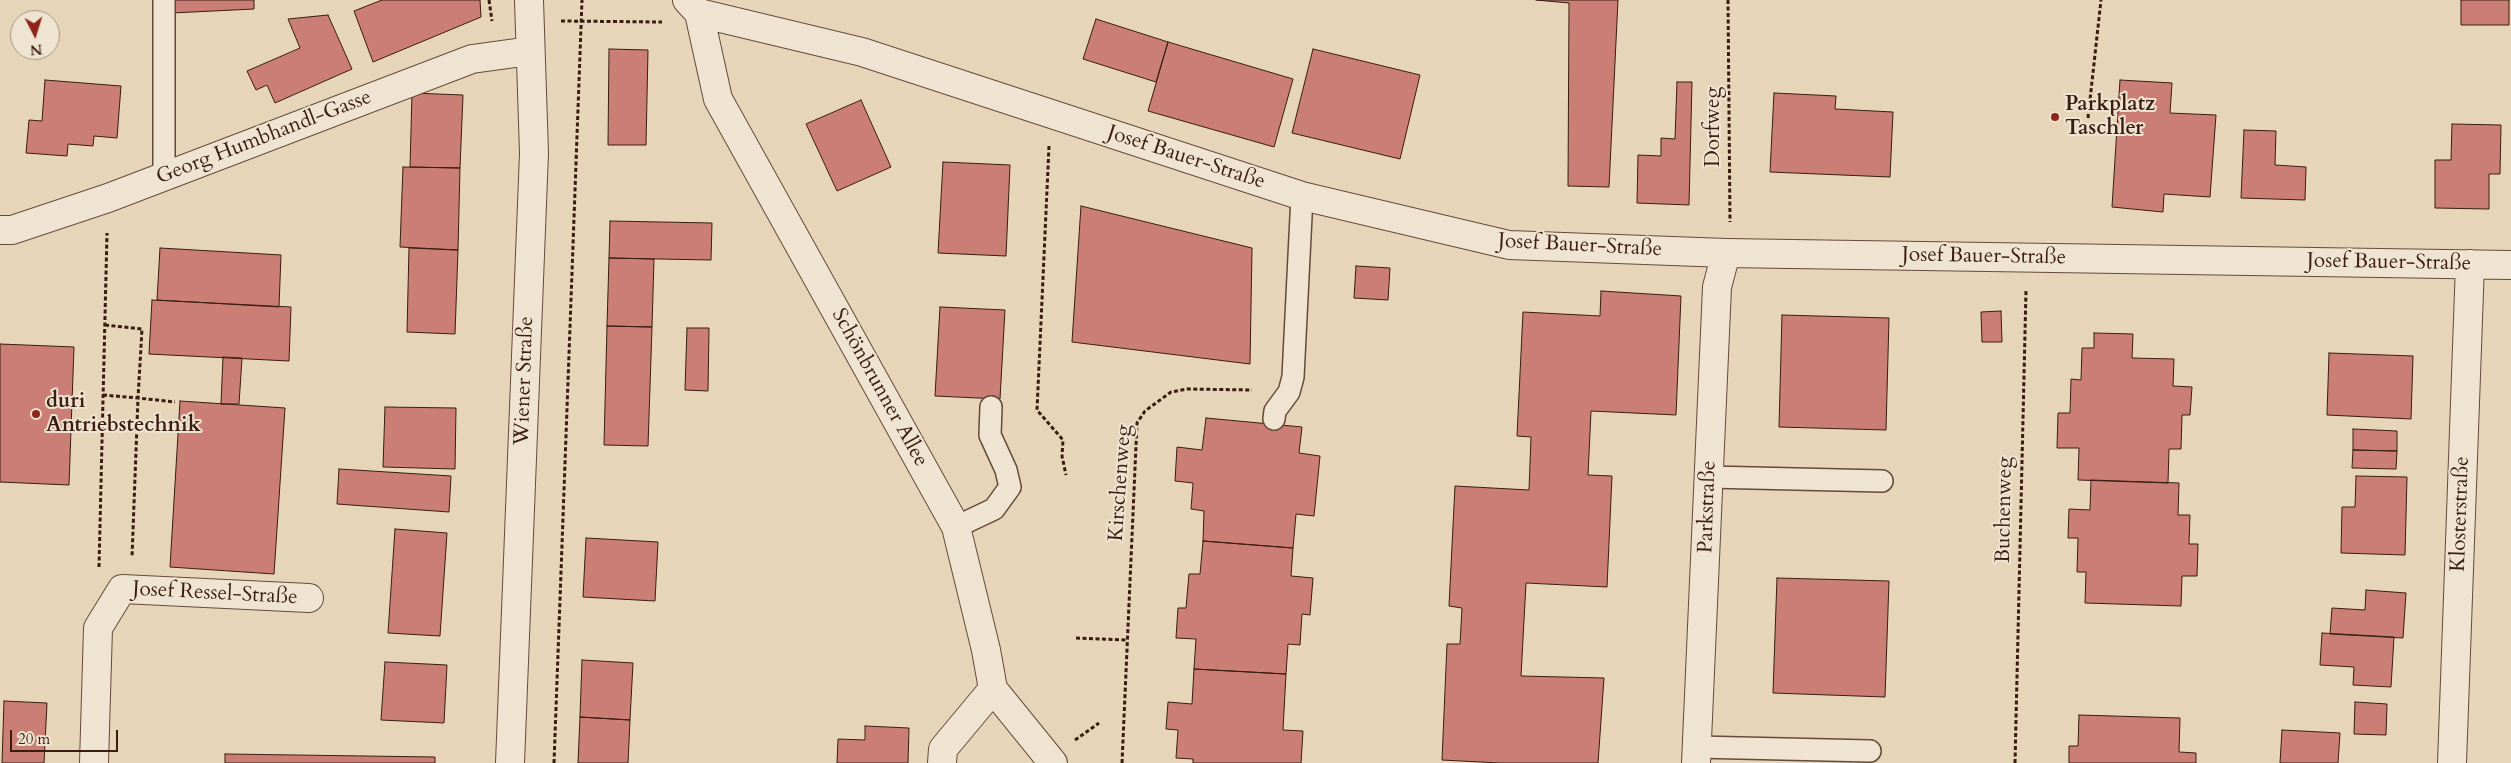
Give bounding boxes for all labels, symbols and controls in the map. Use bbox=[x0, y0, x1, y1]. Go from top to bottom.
north arrow bbox=[10, 10, 60, 60]
text: N bbox=[29, 39, 43, 59]
street label: Georg Humbhandl-Gasse bbox=[153, 85, 375, 191]
street label: Dorfweg bbox=[1701, 87, 1727, 167]
place label: Parkplatz Taschler bbox=[2065, 92, 2155, 142]
marker: Parkplatz Taschler bbox=[2049, 111, 2061, 123]
street label: Josef Bauer-Straße bbox=[1104, 121, 1268, 195]
street label: Josef Bauer-Straße bbox=[1497, 229, 1663, 263]
street label: Josef Bauer-Straße bbox=[1902, 243, 2066, 271]
street label: Josef Bauer-Straße bbox=[2307, 249, 2471, 277]
street label: Schönbrunner Allee bbox=[825, 305, 933, 471]
street label: Wiener Straße bbox=[510, 316, 540, 446]
place label: duri Antriebstechnik bbox=[46, 389, 201, 439]
marker: duri Antriebstechnik bbox=[30, 408, 42, 420]
street label: Kirschenweg bbox=[1104, 424, 1138, 542]
street label: Klosterstraße bbox=[2446, 456, 2476, 572]
street label: Buchenweg bbox=[1991, 457, 2019, 563]
street label: Parkstraße bbox=[1694, 460, 1722, 554]
street label: Josef Ressel-Straße bbox=[132, 577, 298, 611]
scale bar bbox=[12, 720, 120, 752]
text: 20 m bbox=[18, 729, 50, 749]

